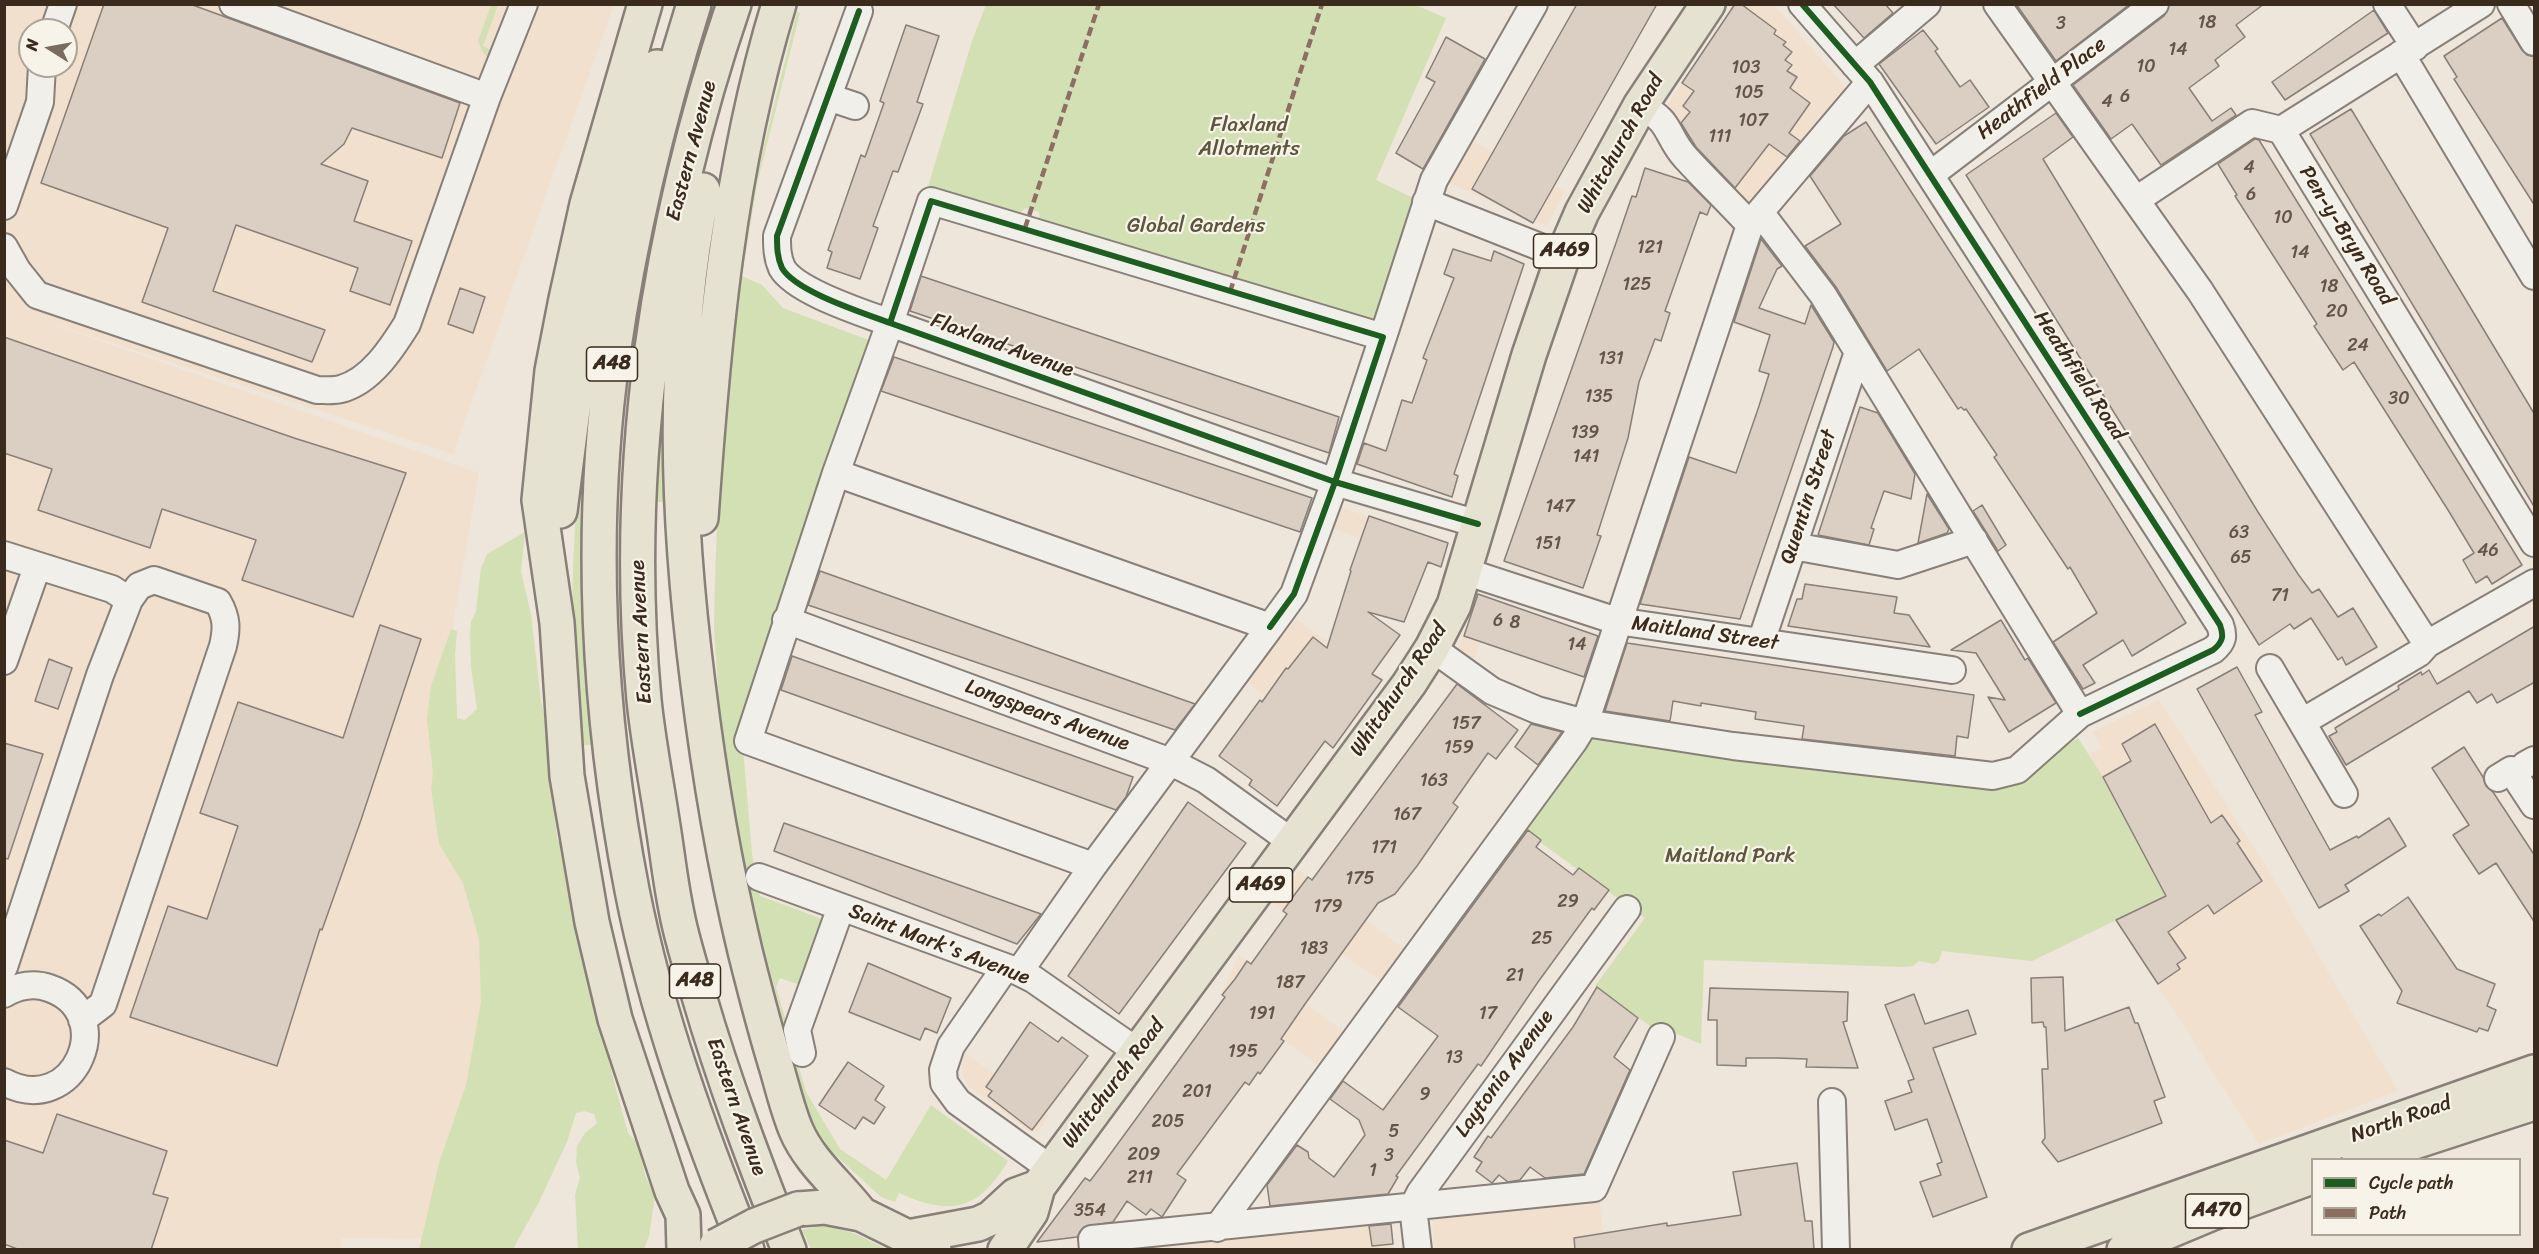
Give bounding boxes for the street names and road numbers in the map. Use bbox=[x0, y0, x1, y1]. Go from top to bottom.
street label: Heathfield Place bbox=[1972, 32, 2112, 146]
street label: Whitchurch Road bbox=[1572, 70, 1670, 218]
street label: Eastern Avenue bbox=[661, 78, 723, 224]
street label: Pen-y-Bryn Road bbox=[2293, 161, 2399, 311]
road number: A469 bbox=[1534, 234, 1596, 268]
street label: Heathfield Road bbox=[2028, 306, 2130, 446]
street label: Flaxland Avenue bbox=[927, 308, 1077, 384]
road number: A48 bbox=[586, 347, 638, 381]
street label: Quentin Street bbox=[1775, 427, 1843, 567]
street label: Eastern Avenue bbox=[626, 559, 658, 705]
street label: Maitland Street bbox=[1630, 611, 1780, 657]
street label: Whitchurch Road bbox=[1345, 619, 1453, 761]
street label: Longspears Avenue bbox=[961, 675, 1133, 757]
road number: A469 bbox=[1230, 868, 1292, 902]
street label: Saint Mark's Avenue bbox=[845, 899, 1033, 991]
road number: A48 bbox=[670, 964, 720, 998]
street label: Laytonia Avenue bbox=[1450, 1005, 1560, 1143]
street label: Whitchurch Road bbox=[1057, 1014, 1171, 1154]
street label: Eastern Avenue bbox=[701, 1035, 771, 1179]
street label: North Road bbox=[2347, 1091, 2455, 1149]
road number: A470 bbox=[2186, 1194, 2248, 1228]

